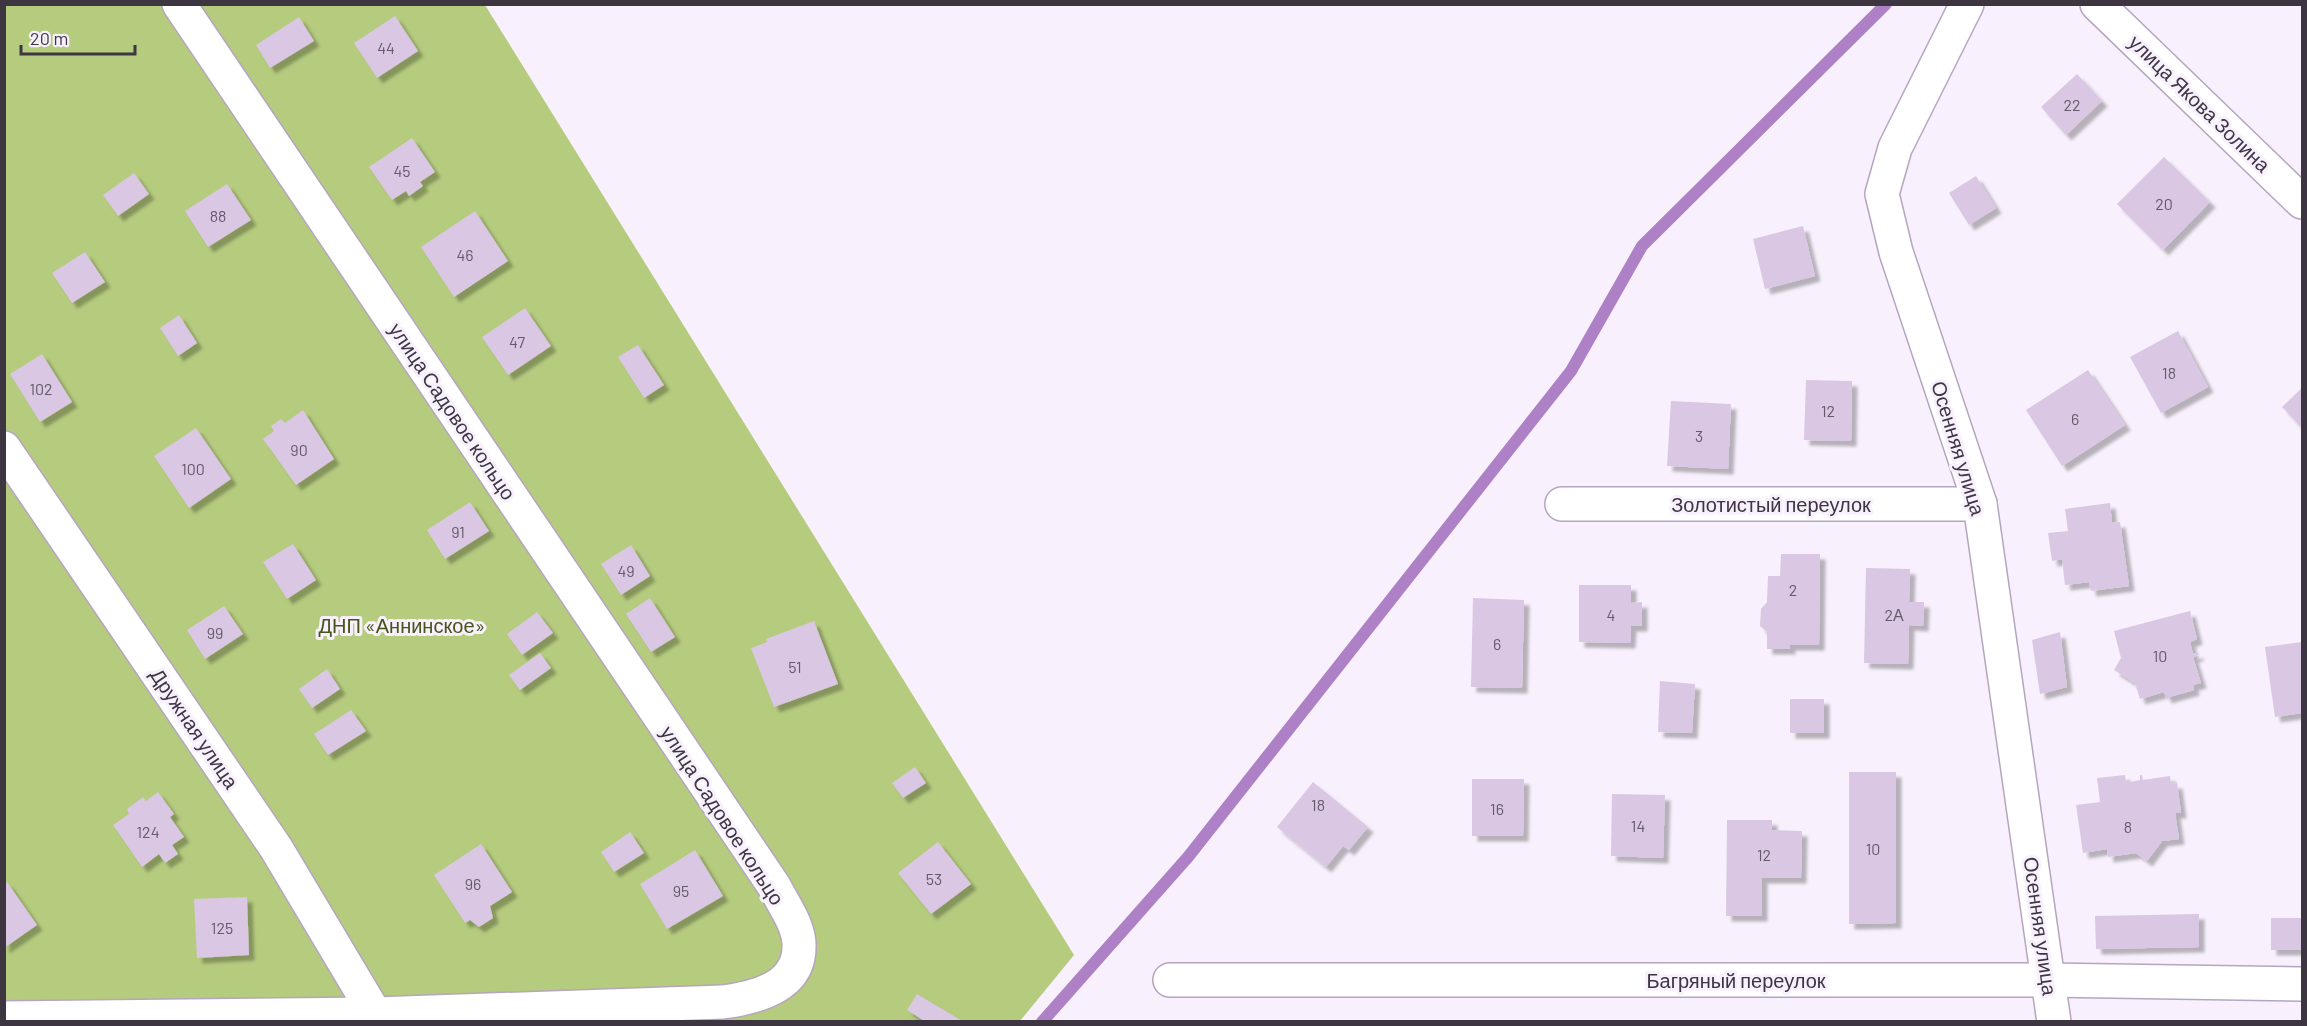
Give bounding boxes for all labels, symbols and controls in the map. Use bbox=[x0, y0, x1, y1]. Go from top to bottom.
scale bar bbox=[21, 18, 135, 56]
text: 20 m bbox=[30, 27, 68, 49]
street label: улица Якова Золина bbox=[2124, 29, 2276, 177]
house number: 44 bbox=[377, 38, 395, 57]
house number: 22 bbox=[2063, 95, 2081, 114]
house number: 45 bbox=[393, 161, 411, 180]
house number: 20 bbox=[2155, 194, 2173, 213]
house number: 88 bbox=[210, 206, 226, 225]
house number: 46 bbox=[456, 245, 474, 264]
street label: улица Садовое кольцо bbox=[385, 318, 521, 504]
house number: 47 bbox=[509, 332, 525, 351]
house number: 18 bbox=[2162, 363, 2176, 382]
street label: Осенняя улица bbox=[1927, 378, 1991, 519]
house number: 102 bbox=[29, 379, 53, 398]
house number: 12 bbox=[1821, 401, 1835, 420]
house number: 6 bbox=[2071, 409, 2079, 428]
house number: 3 bbox=[1695, 426, 1703, 445]
house number: 90 bbox=[290, 440, 308, 459]
house number: 100 bbox=[181, 459, 205, 478]
street label: Золотистый переулок bbox=[1671, 492, 1871, 516]
house number: 91 bbox=[451, 522, 465, 541]
house number: 49 bbox=[617, 561, 635, 580]
house number: 2 bbox=[1789, 580, 1797, 599]
house number: 4 bbox=[1607, 605, 1615, 624]
house number: 2А bbox=[1884, 605, 1904, 624]
park label: ДНП «Аннинское» bbox=[319, 613, 485, 637]
house number: 99 bbox=[207, 623, 223, 642]
house number: 6 bbox=[1493, 634, 1501, 653]
house number: 10 bbox=[2153, 646, 2167, 665]
house number: 51 bbox=[788, 657, 802, 676]
street label: Дружная улица bbox=[146, 663, 245, 793]
street label: улица Садовое кольцо bbox=[656, 721, 790, 909]
house number: 18 bbox=[1311, 795, 1325, 814]
house number: 16 bbox=[1490, 799, 1504, 818]
house number: 14 bbox=[1631, 816, 1645, 835]
house number: 8 bbox=[2124, 817, 2132, 836]
house number: 124 bbox=[137, 822, 160, 841]
house number: 10 bbox=[1866, 839, 1880, 858]
house number: 12 bbox=[1757, 845, 1771, 864]
street label: Осенняя улица bbox=[2019, 855, 2063, 998]
house number: 53 bbox=[926, 869, 942, 888]
house number: 96 bbox=[465, 874, 481, 893]
house number: 95 bbox=[673, 881, 689, 900]
house number: 125 bbox=[211, 918, 233, 937]
street label: Багряный переулок bbox=[1646, 968, 1826, 992]

